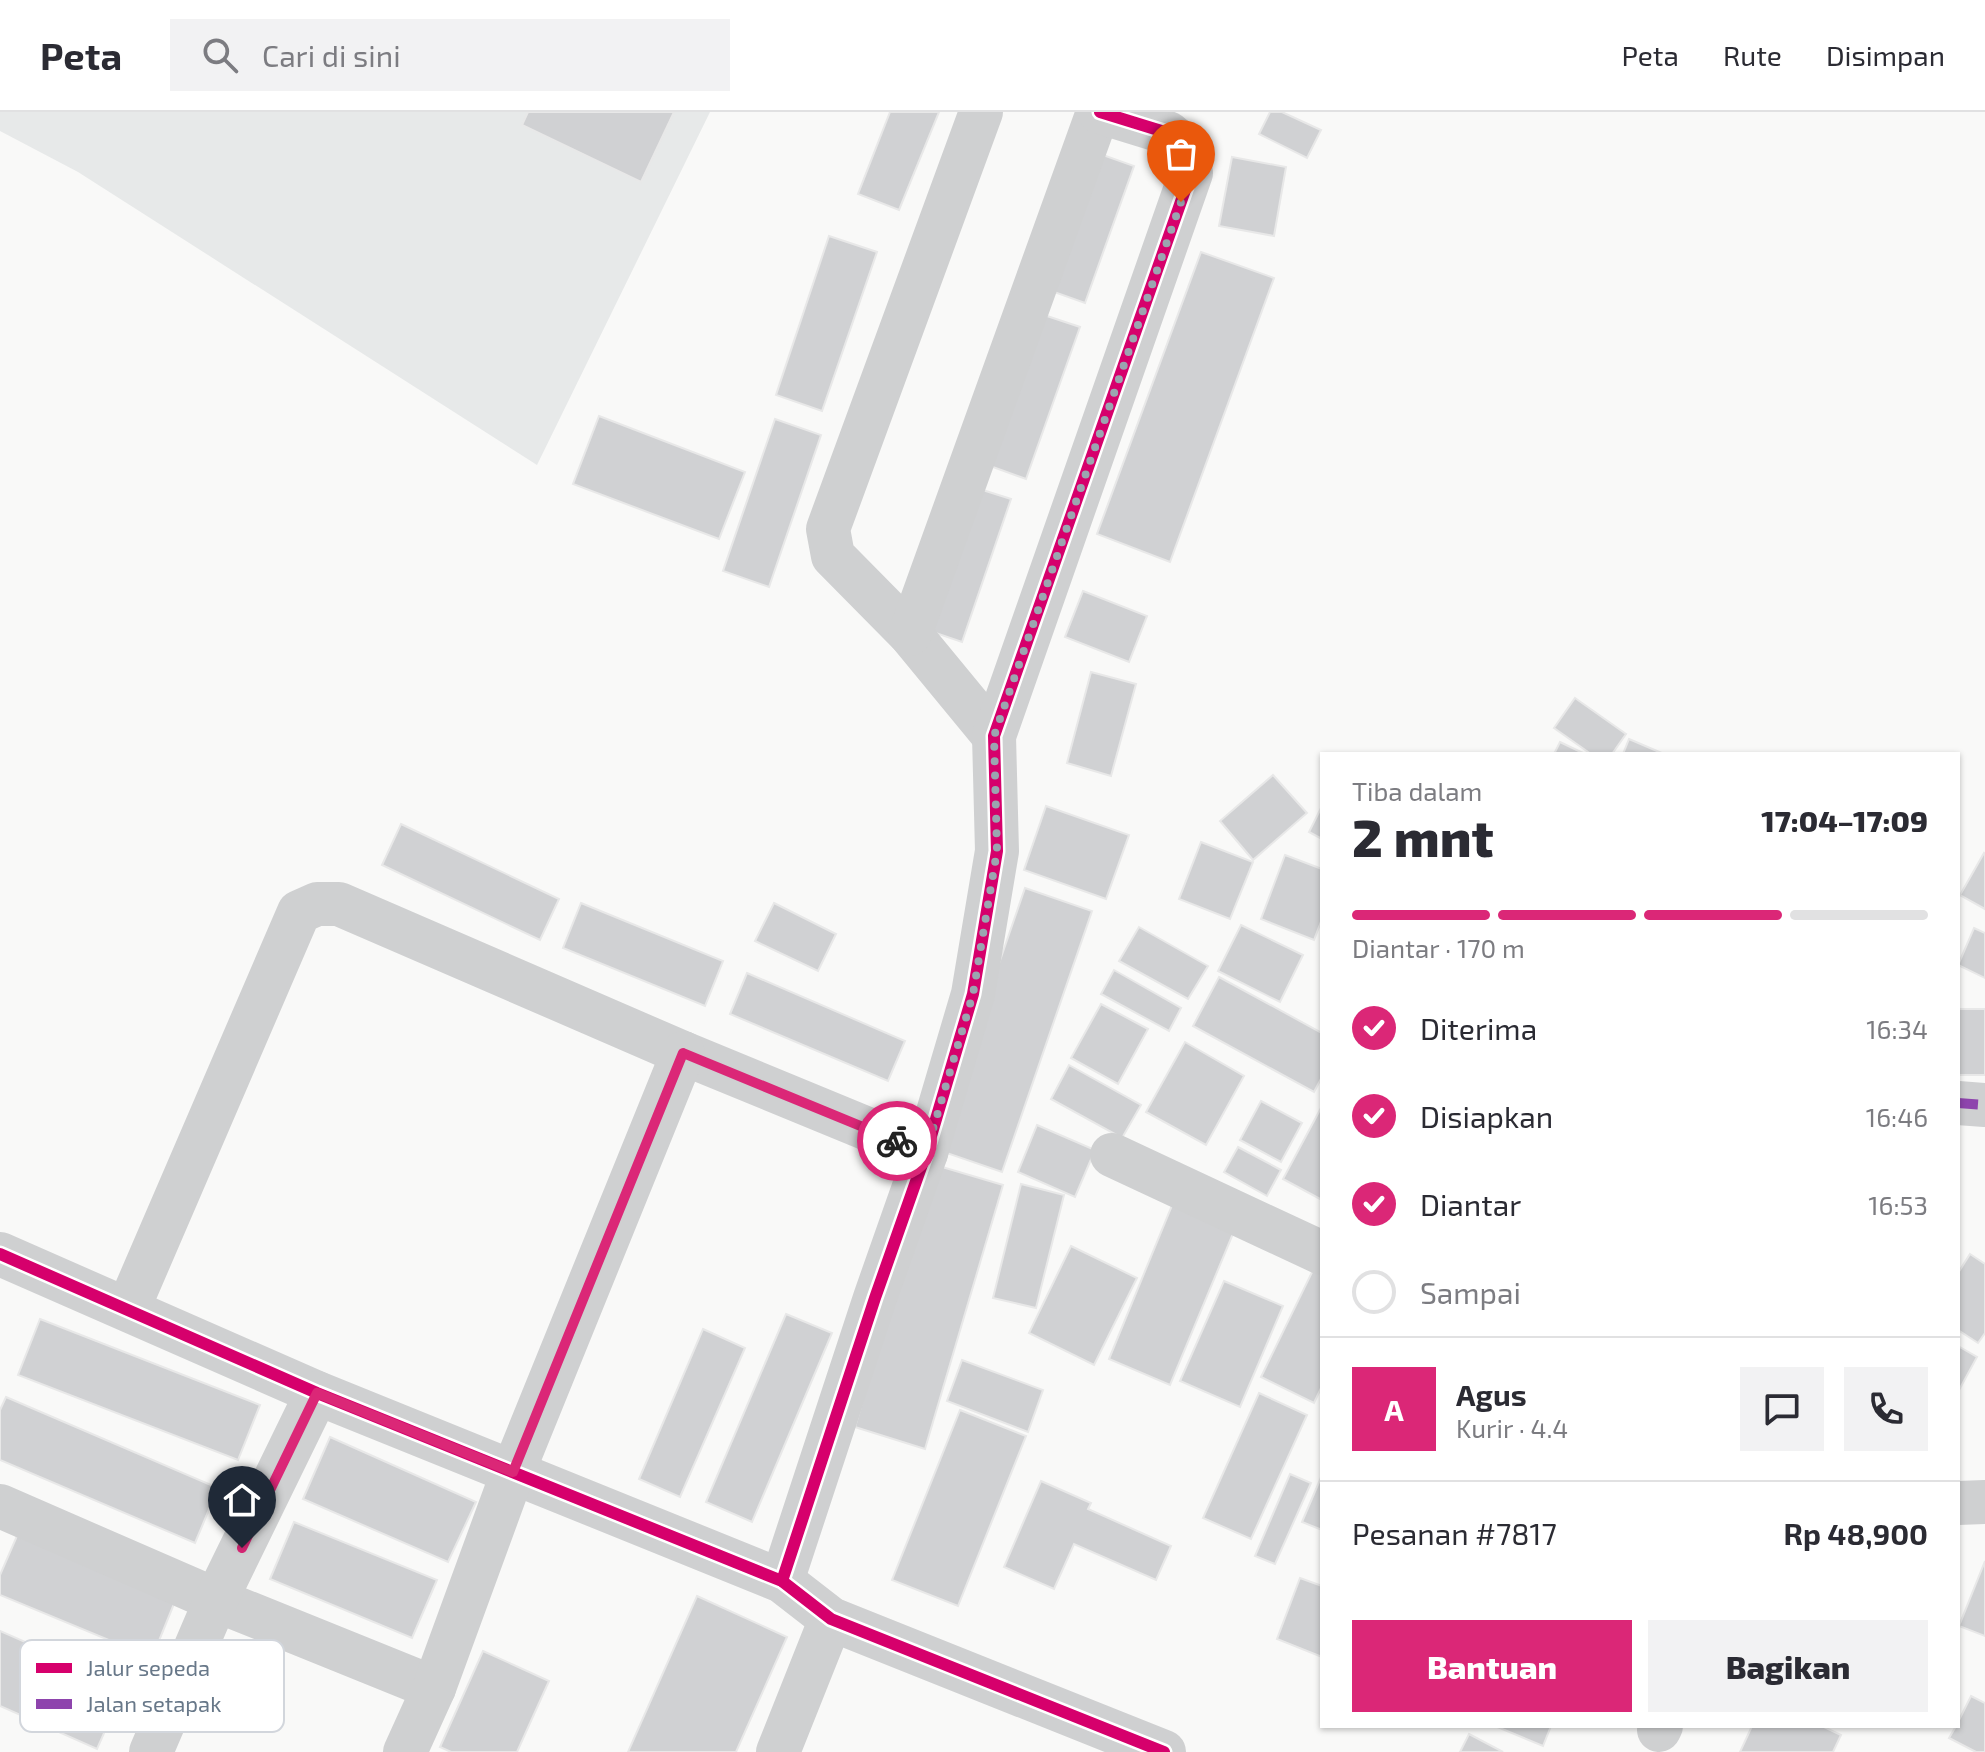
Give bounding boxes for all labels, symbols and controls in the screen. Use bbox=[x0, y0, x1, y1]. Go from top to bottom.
search box bbox=[170, 19, 730, 91]
text: Peta bbox=[40, 32, 122, 78]
icon: search bbox=[198, 33, 242, 77]
text: Cari di sini bbox=[262, 37, 401, 73]
text: Peta bbox=[1621, 38, 1679, 72]
text: Rute bbox=[1723, 38, 1782, 72]
text: Disimpan bbox=[1826, 38, 1945, 72]
pin bbox=[1147, 120, 1215, 202]
icon: bag bbox=[1159, 132, 1203, 176]
text: Tiba dalam bbox=[1352, 775, 1482, 806]
text: 17:04–17:09 bbox=[1761, 802, 1928, 838]
text: 2 mnt bbox=[1352, 805, 1494, 867]
text: Diantar · 170 m bbox=[1352, 932, 1525, 963]
icon: check bbox=[1352, 1006, 1396, 1050]
text: Diterima bbox=[1420, 1010, 1537, 1046]
text: 16:34 bbox=[1866, 1013, 1928, 1044]
icon: check bbox=[1352, 1094, 1396, 1138]
text: Disiapkan bbox=[1420, 1098, 1553, 1134]
courier bbox=[857, 1101, 937, 1181]
text: 16:46 bbox=[1866, 1101, 1928, 1132]
icon: bike bbox=[875, 1119, 919, 1163]
icon: check bbox=[1352, 1182, 1396, 1226]
text: Diantar bbox=[1420, 1186, 1521, 1222]
text: 16:53 bbox=[1868, 1189, 1928, 1220]
text: Sampai bbox=[1420, 1274, 1521, 1310]
button: chat bbox=[1740, 1367, 1824, 1451]
button: phone bbox=[1844, 1367, 1928, 1451]
text: Agus bbox=[1456, 1376, 1527, 1412]
text: A bbox=[1384, 1391, 1404, 1427]
text: Kurir · 4.4 bbox=[1456, 1412, 1568, 1443]
pin bbox=[208, 1466, 276, 1548]
icon: home bbox=[220, 1478, 264, 1522]
text: Pesanan #7817 bbox=[1352, 1515, 1557, 1551]
text: Rp 48,900 bbox=[1783, 1515, 1928, 1551]
button: Bantuan bbox=[1352, 1620, 1632, 1712]
button: Bagikan bbox=[1648, 1620, 1928, 1712]
legend bbox=[20, 1640, 284, 1732]
text: Jalur sepeda bbox=[86, 1654, 210, 1680]
text: Jalan setapak bbox=[86, 1690, 221, 1716]

